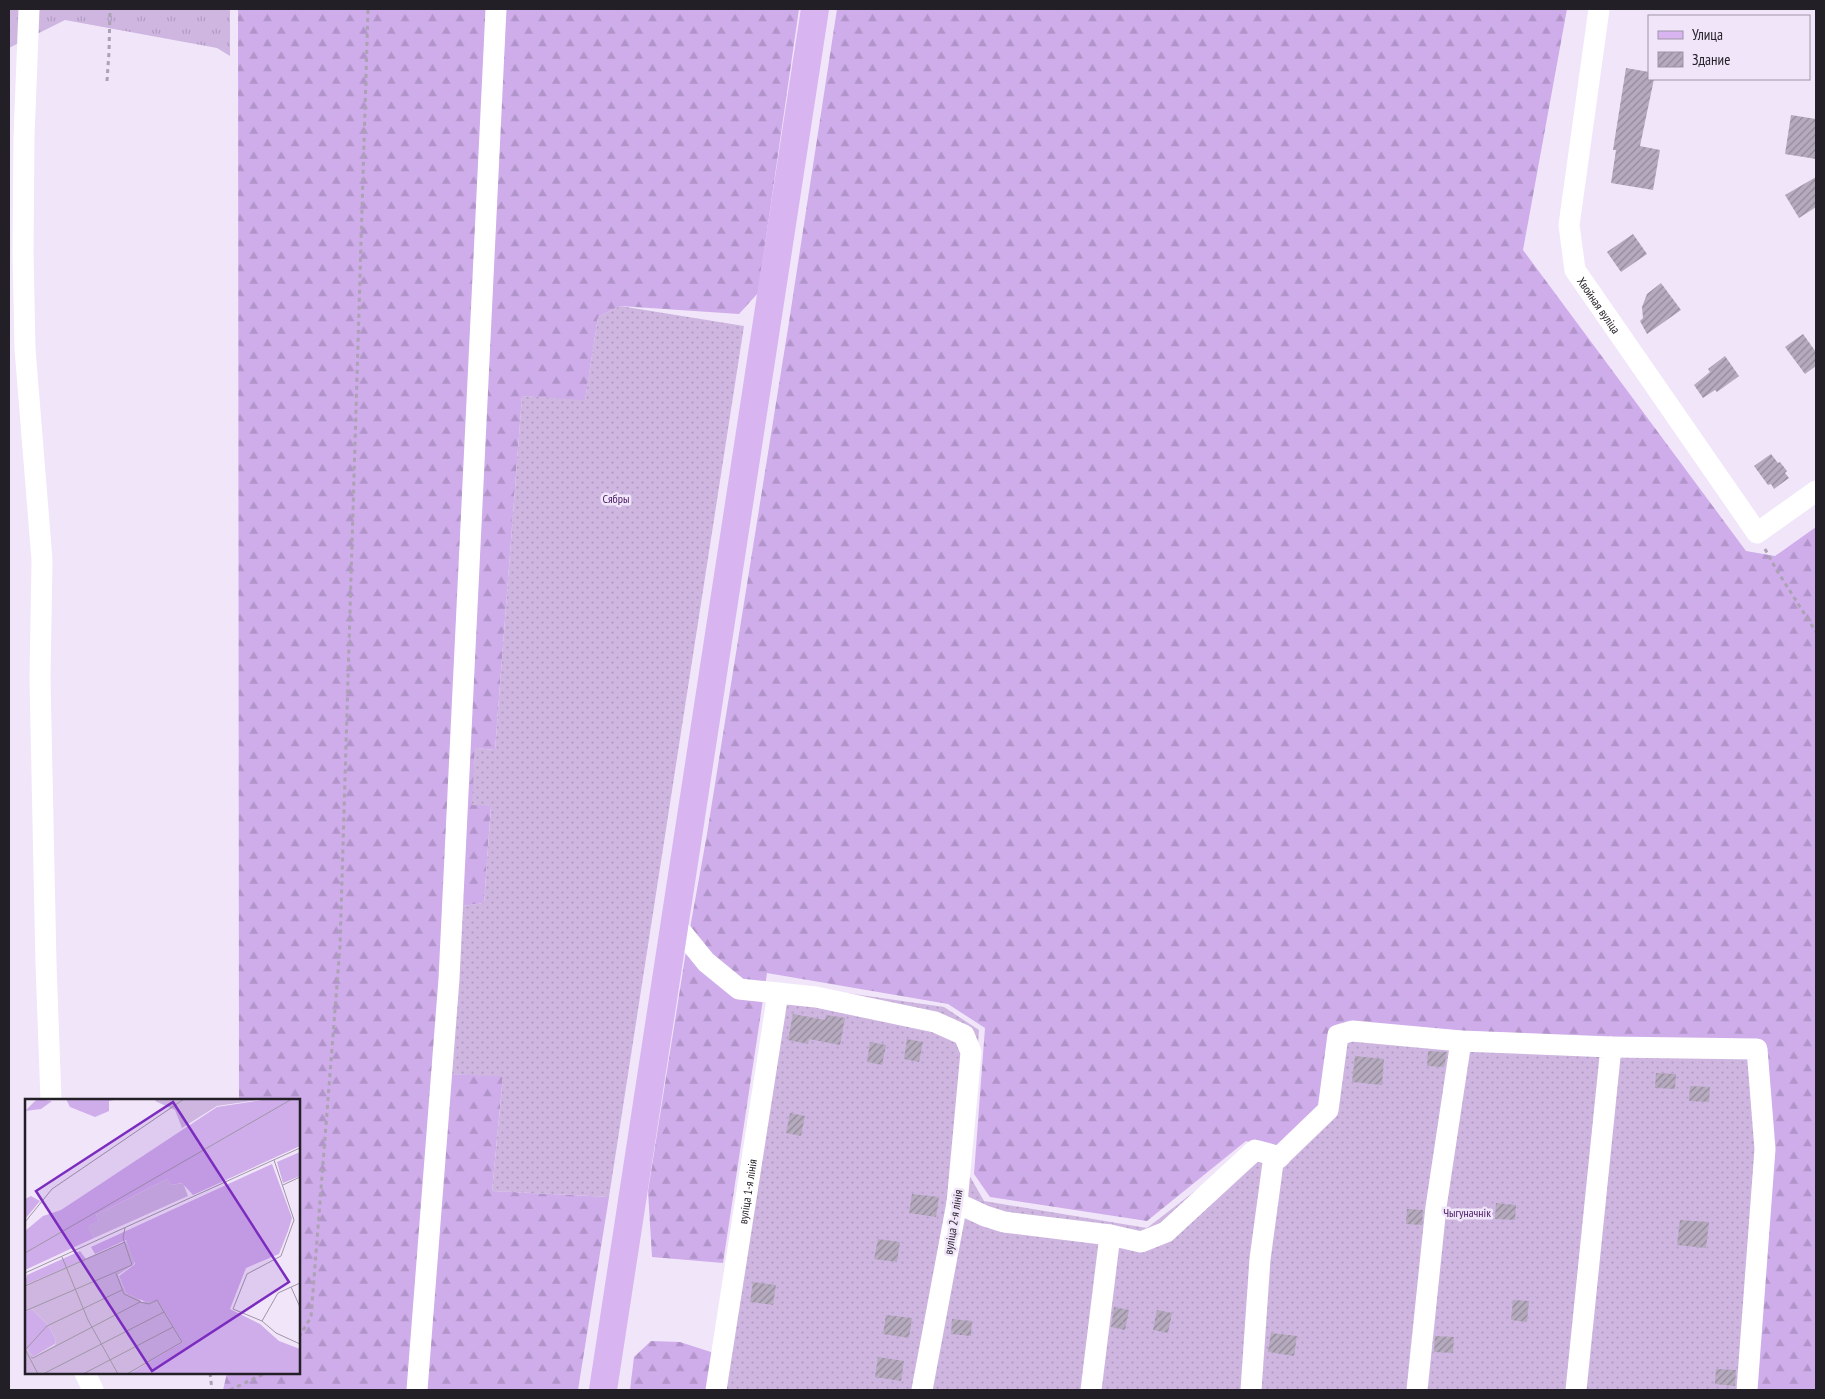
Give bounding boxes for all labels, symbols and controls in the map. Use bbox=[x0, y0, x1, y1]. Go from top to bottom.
legend bbox=[1648, 15, 1810, 80]
text: Улица bbox=[1692, 25, 1723, 44]
text: Здание bbox=[1692, 50, 1730, 69]
street label: Хвойная вуліца bbox=[1574, 274, 1624, 336]
park label: Сябры bbox=[603, 491, 629, 506]
inset map bbox=[25, 1099, 300, 1374]
street label: вуліца 1-я лінія bbox=[735, 1158, 760, 1225]
street label: вуліца 2-я лінія bbox=[940, 1188, 966, 1255]
park label: Чыгуначнік bbox=[1443, 1205, 1491, 1220]

